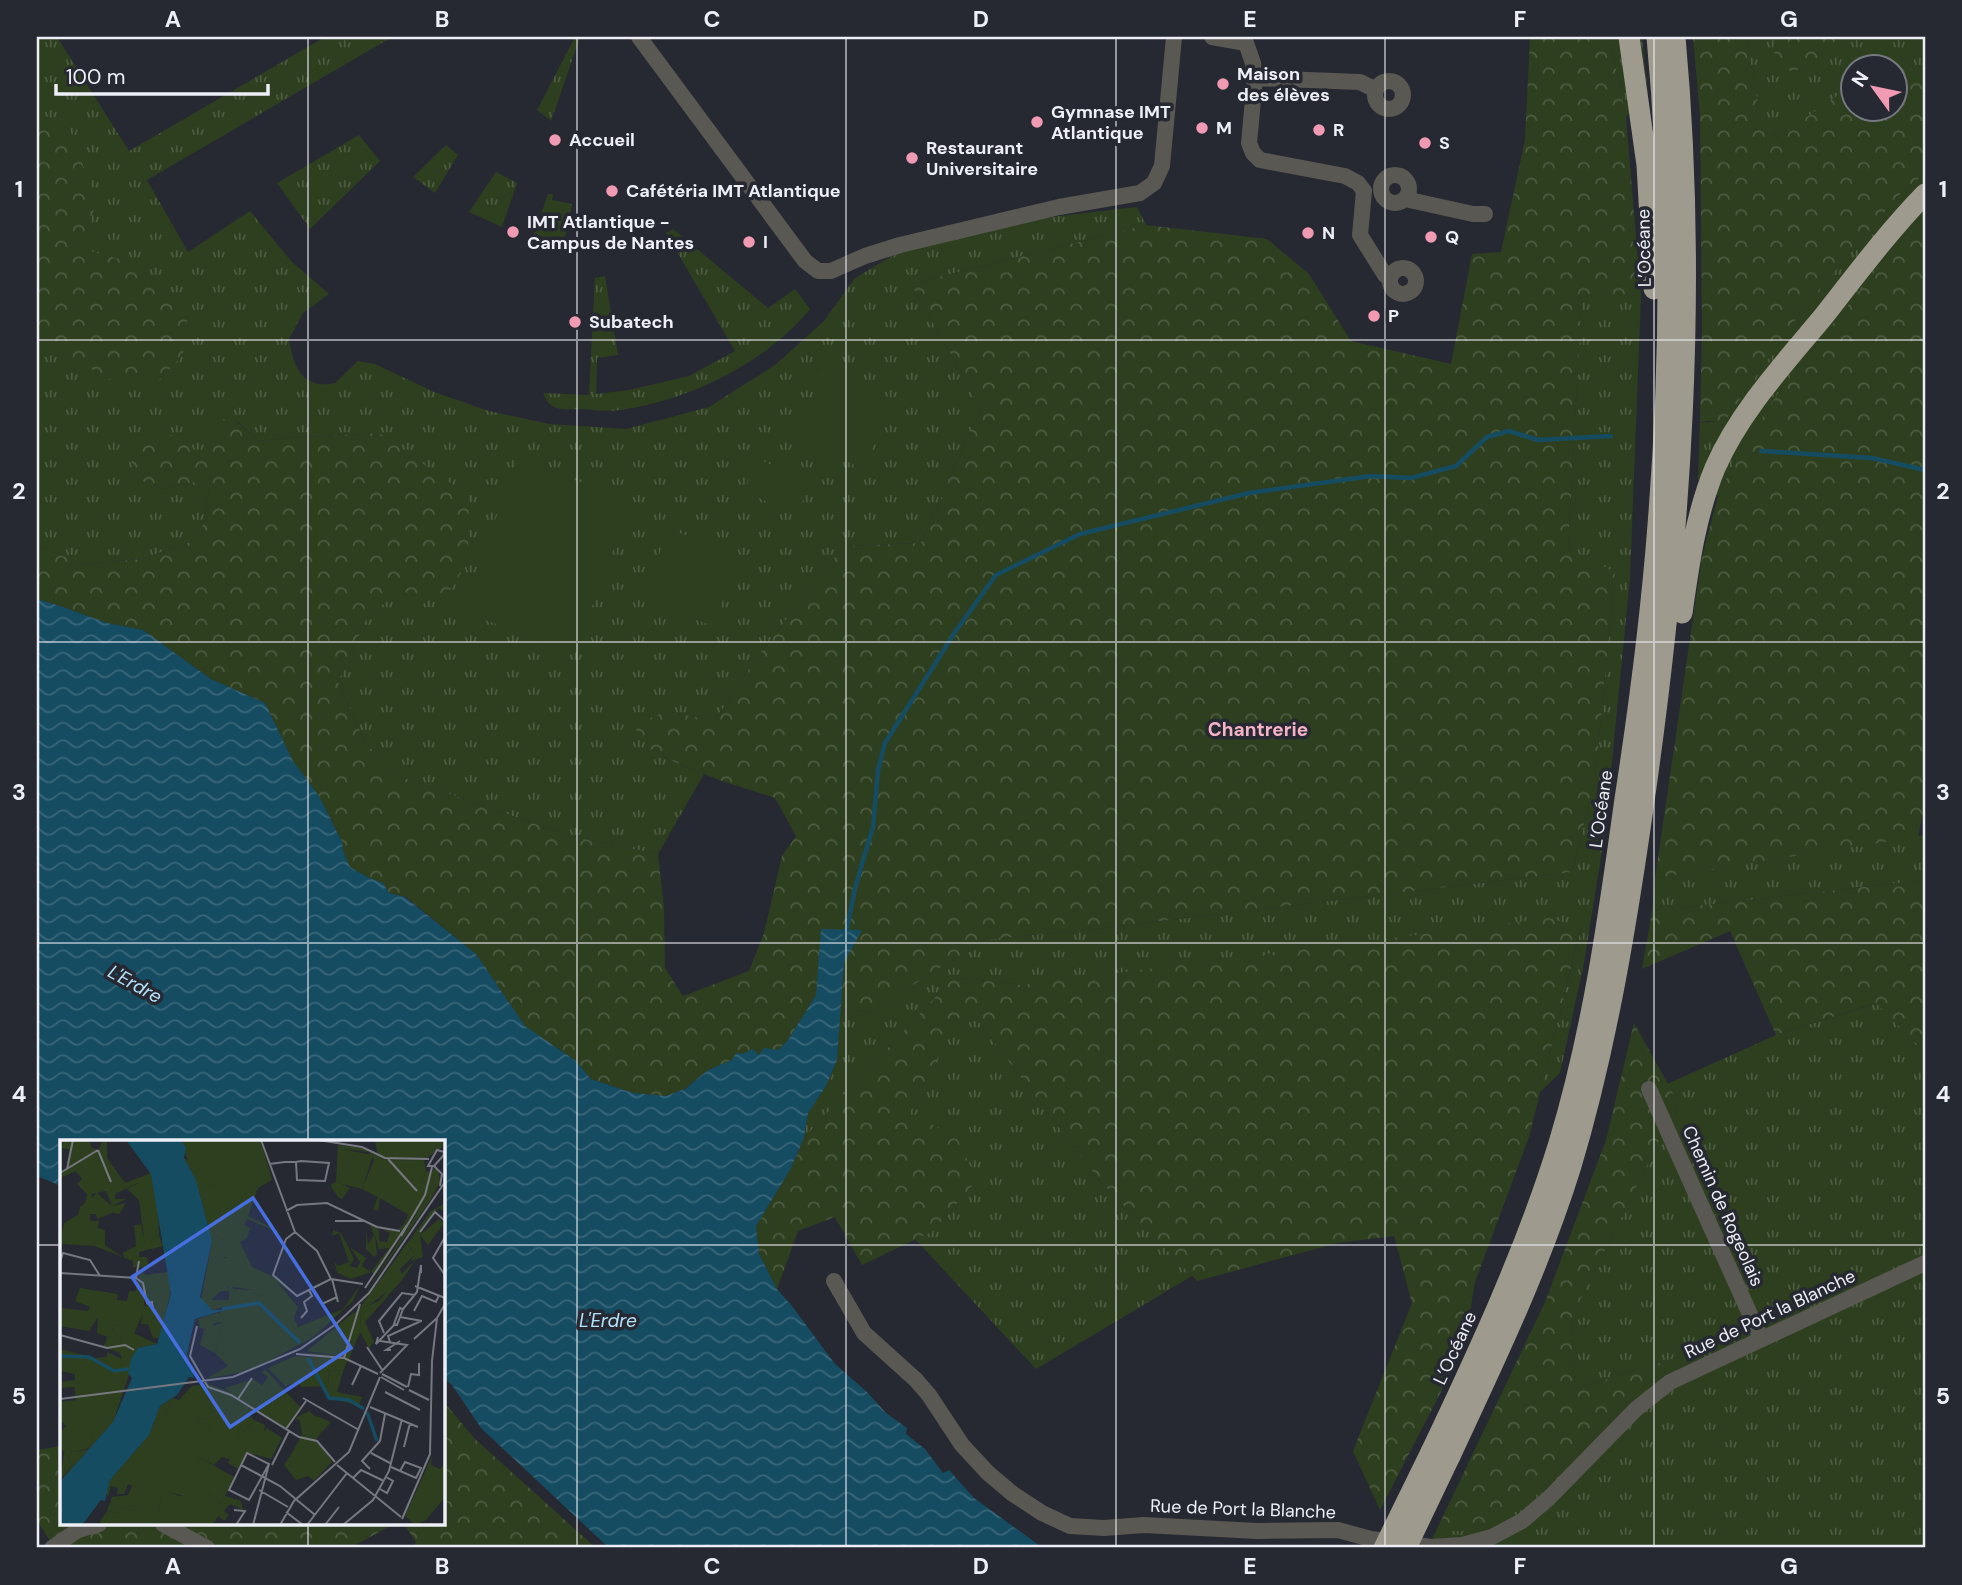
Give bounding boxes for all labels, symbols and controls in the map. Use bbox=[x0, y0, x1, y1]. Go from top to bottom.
text: A bbox=[165, 4, 181, 34]
text: B bbox=[435, 4, 449, 34]
text: C bbox=[704, 4, 720, 34]
text: D bbox=[973, 4, 989, 34]
text: E bbox=[1243, 4, 1257, 34]
text: F bbox=[1514, 4, 1527, 34]
text: G bbox=[1780, 4, 1798, 34]
scale bar bbox=[56, 52, 268, 96]
north arrow bbox=[1840, 52, 1910, 122]
place label: Maison des élèves bbox=[1237, 62, 1330, 107]
text: 100 m bbox=[66, 63, 126, 91]
text: N bbox=[1846, 66, 1874, 92]
marker: Maison des élèves bbox=[1215, 76, 1231, 92]
place label: Gymnase IMT Atlantique bbox=[1051, 100, 1171, 145]
marker: Gymnase IMT Atlantique bbox=[1029, 114, 1045, 130]
place label: M bbox=[1216, 116, 1232, 140]
place label: R bbox=[1333, 118, 1344, 142]
marker: M bbox=[1194, 120, 1210, 136]
marker: R bbox=[1311, 122, 1327, 138]
place label: Accueil bbox=[569, 128, 635, 152]
place label: S bbox=[1439, 131, 1450, 155]
marker: Accueil bbox=[547, 132, 563, 148]
marker: S bbox=[1417, 135, 1433, 151]
place label: Restaurant Universitaire bbox=[926, 136, 1038, 181]
marker: Restaurant Universitaire bbox=[904, 150, 920, 166]
text: 1 bbox=[15, 174, 23, 204]
text: 1 bbox=[1939, 174, 1947, 204]
place label: Cafétéria IMT Atlantique bbox=[626, 179, 841, 203]
marker: Cafétéria IMT Atlantique bbox=[604, 183, 620, 199]
street label: L’Océane bbox=[1631, 209, 1657, 287]
place label: IMT Atlantique - Campus de Nantes bbox=[527, 210, 694, 255]
place label: N bbox=[1322, 221, 1335, 245]
marker: IMT Atlantique - Campus de Nantes bbox=[505, 224, 521, 240]
marker: N bbox=[1300, 225, 1316, 241]
place label: Q bbox=[1445, 225, 1459, 249]
marker: Q bbox=[1423, 229, 1439, 245]
place label: I bbox=[763, 230, 768, 254]
marker: I bbox=[741, 234, 757, 250]
place label: P bbox=[1388, 304, 1399, 328]
marker: P bbox=[1366, 308, 1382, 324]
place label: Subatech bbox=[589, 310, 674, 334]
marker: Subatech bbox=[567, 314, 583, 330]
text: 2 bbox=[12, 476, 26, 506]
text: 2 bbox=[1936, 476, 1950, 506]
district label: Chantrerie bbox=[1208, 717, 1308, 742]
street label: L’Océane bbox=[1584, 769, 1618, 849]
text: 3 bbox=[12, 777, 26, 807]
text: 3 bbox=[1936, 777, 1950, 807]
water label: L'Erdre bbox=[104, 959, 167, 1009]
text: 4 bbox=[12, 1079, 27, 1109]
text: 4 bbox=[1936, 1079, 1951, 1109]
street label: Chemin de Rogeolais bbox=[1677, 1122, 1769, 1290]
inset map bbox=[60, 1140, 444, 1526]
street label: Rue de Port la Blanche bbox=[1681, 1264, 1859, 1364]
water label: L'Erdre bbox=[579, 1308, 637, 1333]
street label: L’Océane bbox=[1428, 1308, 1482, 1388]
text: 5 bbox=[12, 1381, 26, 1411]
text: 5 bbox=[1936, 1381, 1950, 1411]
street label: Rue de Port la Blanche bbox=[1150, 1494, 1336, 1524]
text: A bbox=[165, 1551, 181, 1581]
text: B bbox=[435, 1551, 449, 1581]
text: C bbox=[704, 1551, 720, 1581]
text: D bbox=[973, 1551, 989, 1581]
text: E bbox=[1243, 1551, 1257, 1581]
text: F bbox=[1514, 1551, 1527, 1581]
text: G bbox=[1780, 1551, 1798, 1581]

